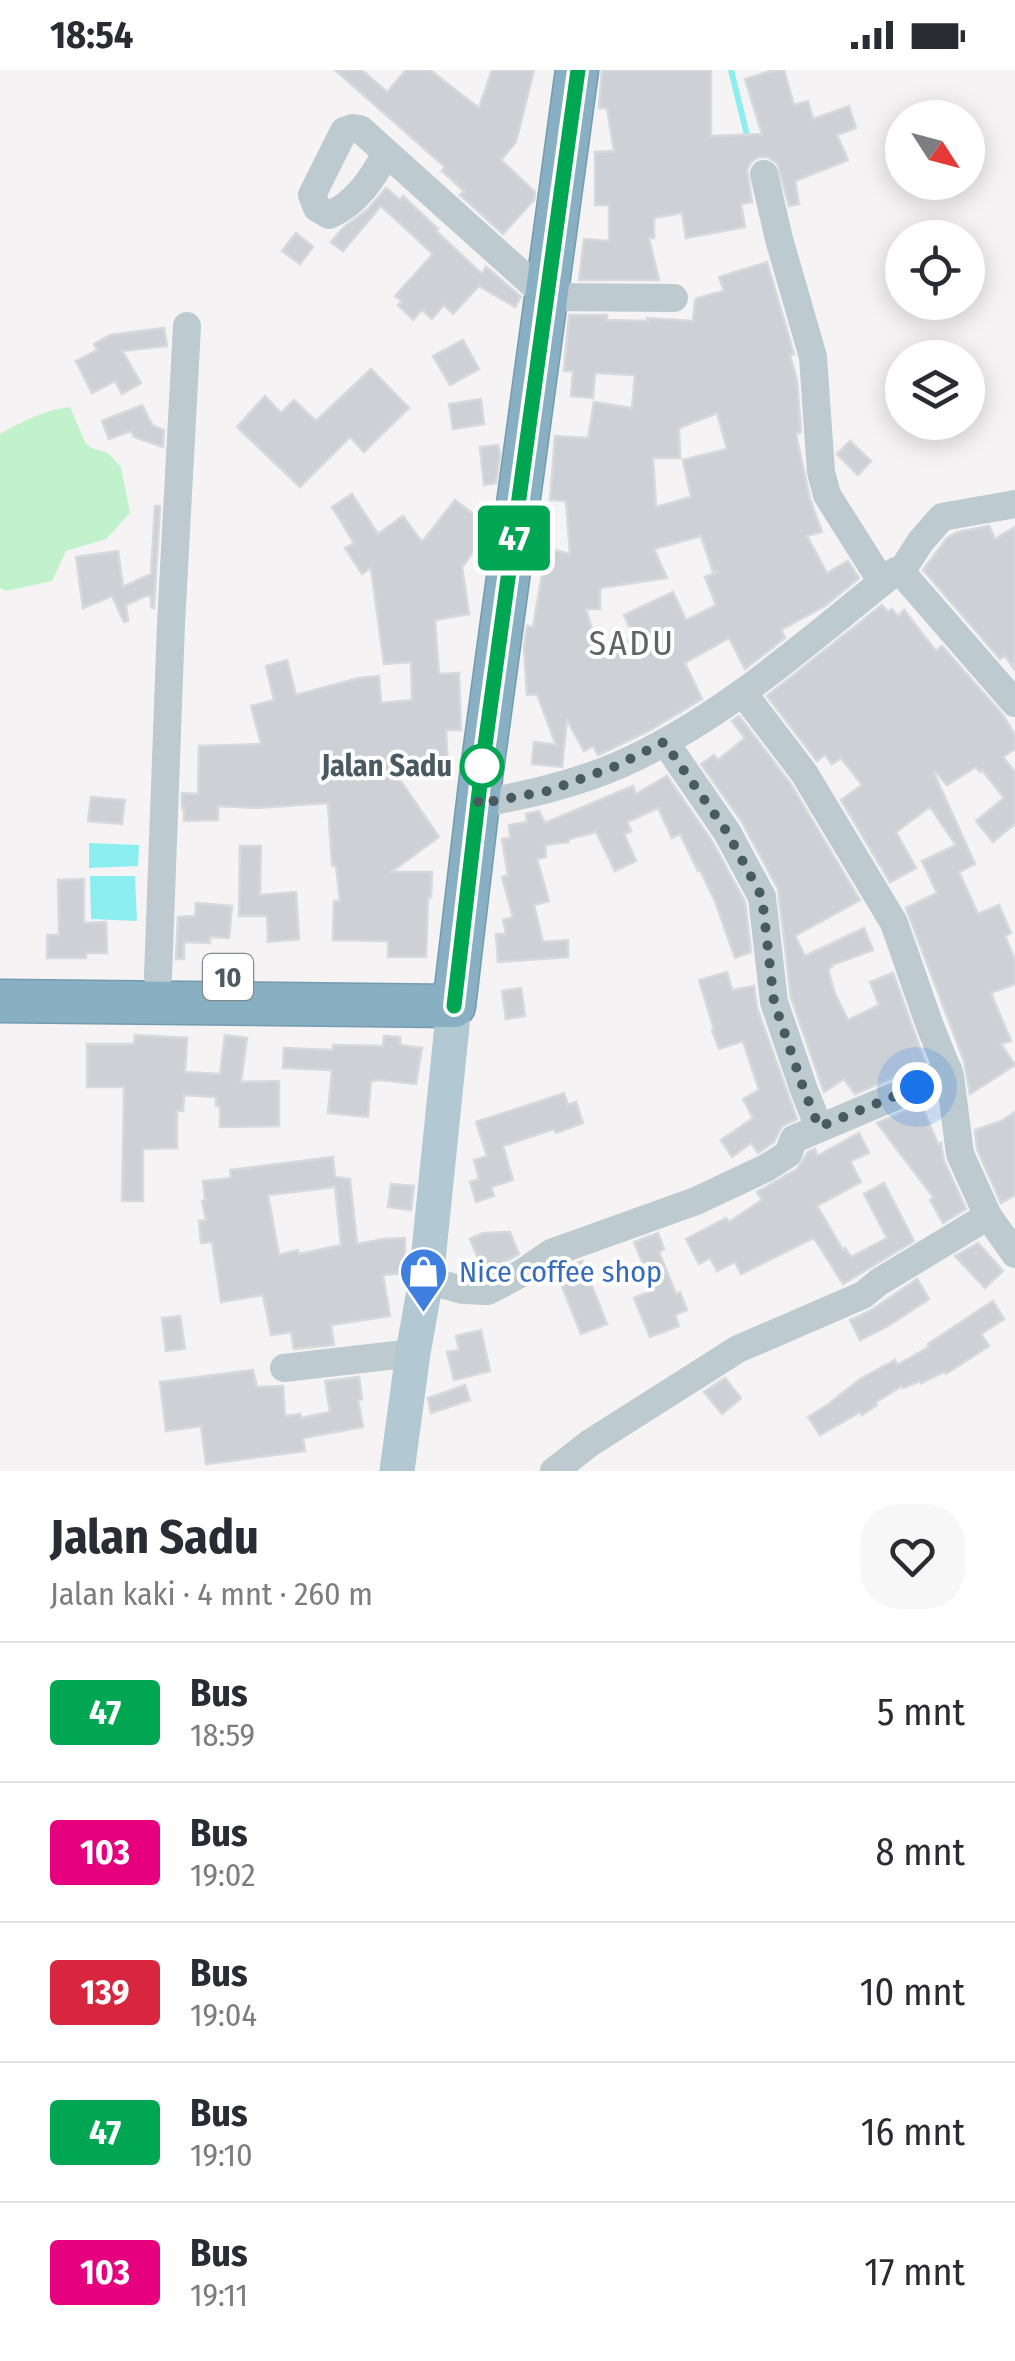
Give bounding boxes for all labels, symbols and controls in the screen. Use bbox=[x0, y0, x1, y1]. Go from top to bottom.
text: 18:54 bbox=[50, 12, 133, 58]
north arrow bbox=[885, 100, 985, 200]
map controls bbox=[885, 100, 985, 440]
button: locate bbox=[885, 220, 985, 320]
button: layers bbox=[885, 340, 985, 440]
line badge: 47 bbox=[469, 506, 559, 570]
text: 47 bbox=[498, 517, 530, 559]
district label: SADU bbox=[589, 622, 675, 664]
marker: Jalan Sadu bbox=[461, 745, 503, 787]
place label: Jalan Sadu bbox=[320, 748, 452, 784]
road number: 10 bbox=[203, 954, 253, 1000]
your location bbox=[892, 1062, 942, 1112]
shop icon: Nice coffee shop bbox=[398, 1246, 450, 1314]
place label: Nice coffee shop bbox=[459, 1254, 662, 1290]
button: heart bbox=[860, 1504, 965, 1609]
text: Jalan Sadu bbox=[50, 1508, 259, 1566]
text: Jalan kaki · 4 mnt · 260 m bbox=[50, 1575, 373, 1613]
text: Bus bbox=[190, 1670, 248, 1716]
text: 5 mnt bbox=[877, 1689, 965, 1735]
text: 47 bbox=[89, 1691, 121, 1733]
text: 18:59 bbox=[190, 1716, 255, 1754]
text: Bus bbox=[190, 1810, 248, 1856]
text: 8 mnt bbox=[875, 1829, 965, 1875]
text: 103 bbox=[80, 1831, 130, 1873]
text: 19:02 bbox=[190, 1856, 255, 1894]
text: Bus bbox=[190, 1950, 248, 1996]
text: 10 mnt bbox=[860, 1969, 965, 2015]
text: 139 bbox=[80, 1971, 130, 2013]
text: 19:04 bbox=[190, 1996, 257, 2034]
text: Bus bbox=[190, 2090, 248, 2136]
text: 16 mnt bbox=[861, 2109, 965, 2155]
text: 47 bbox=[89, 2111, 121, 2153]
text: 19:10 bbox=[190, 2136, 253, 2174]
text: Bus bbox=[190, 2230, 248, 2276]
text: 17 mnt bbox=[864, 2249, 965, 2295]
text: 103 bbox=[80, 2251, 130, 2293]
text: 19:11 bbox=[190, 2276, 248, 2314]

